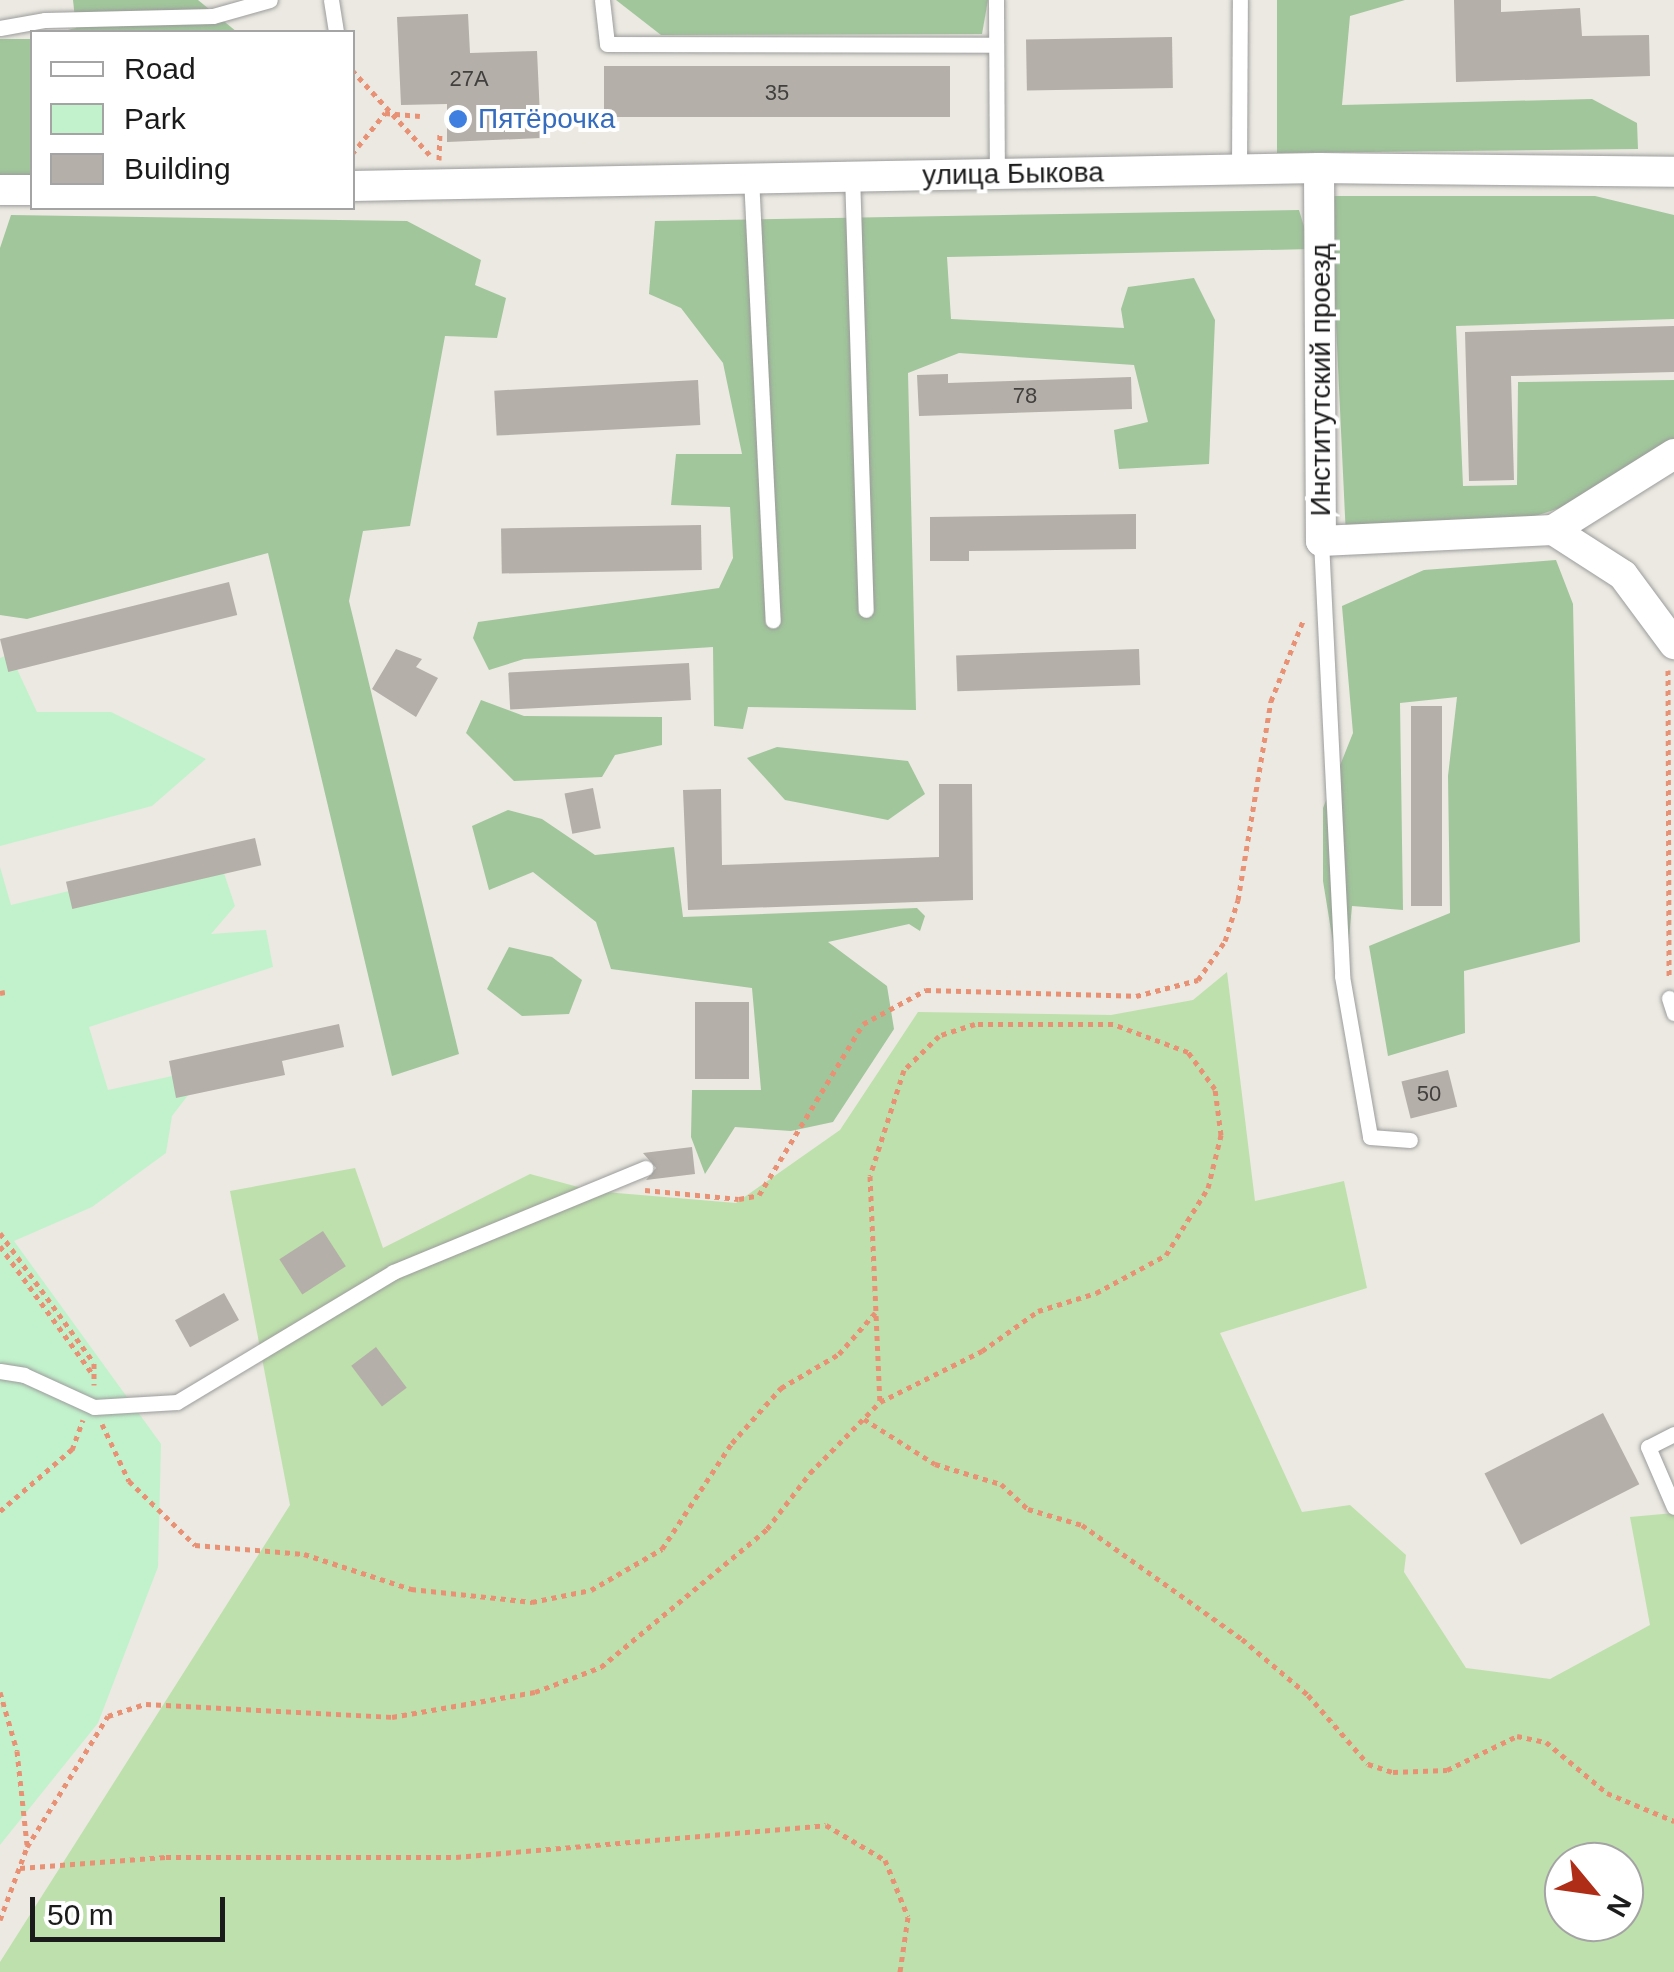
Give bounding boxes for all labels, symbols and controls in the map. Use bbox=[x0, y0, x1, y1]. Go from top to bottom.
legend bbox=[30, 30, 355, 210]
text: Road bbox=[124, 52, 196, 85]
house number: 27А bbox=[449, 66, 489, 92]
house number: 35 bbox=[765, 80, 789, 106]
text: Park bbox=[124, 102, 186, 135]
place label: Пятёрочка bbox=[478, 102, 615, 136]
marker: Пятёрочка bbox=[447, 108, 469, 130]
text: Building bbox=[124, 152, 231, 185]
street label: улица Быкова bbox=[922, 156, 1104, 192]
street label: Институтский проезд bbox=[1304, 244, 1338, 516]
house number: 78 bbox=[1013, 383, 1037, 409]
house number: 50 bbox=[1417, 1081, 1441, 1107]
north arrow bbox=[1544, 1842, 1644, 1942]
scale bar bbox=[35, 1877, 230, 1939]
text: N bbox=[1600, 1889, 1637, 1922]
text: 50 m bbox=[47, 1898, 114, 1931]

